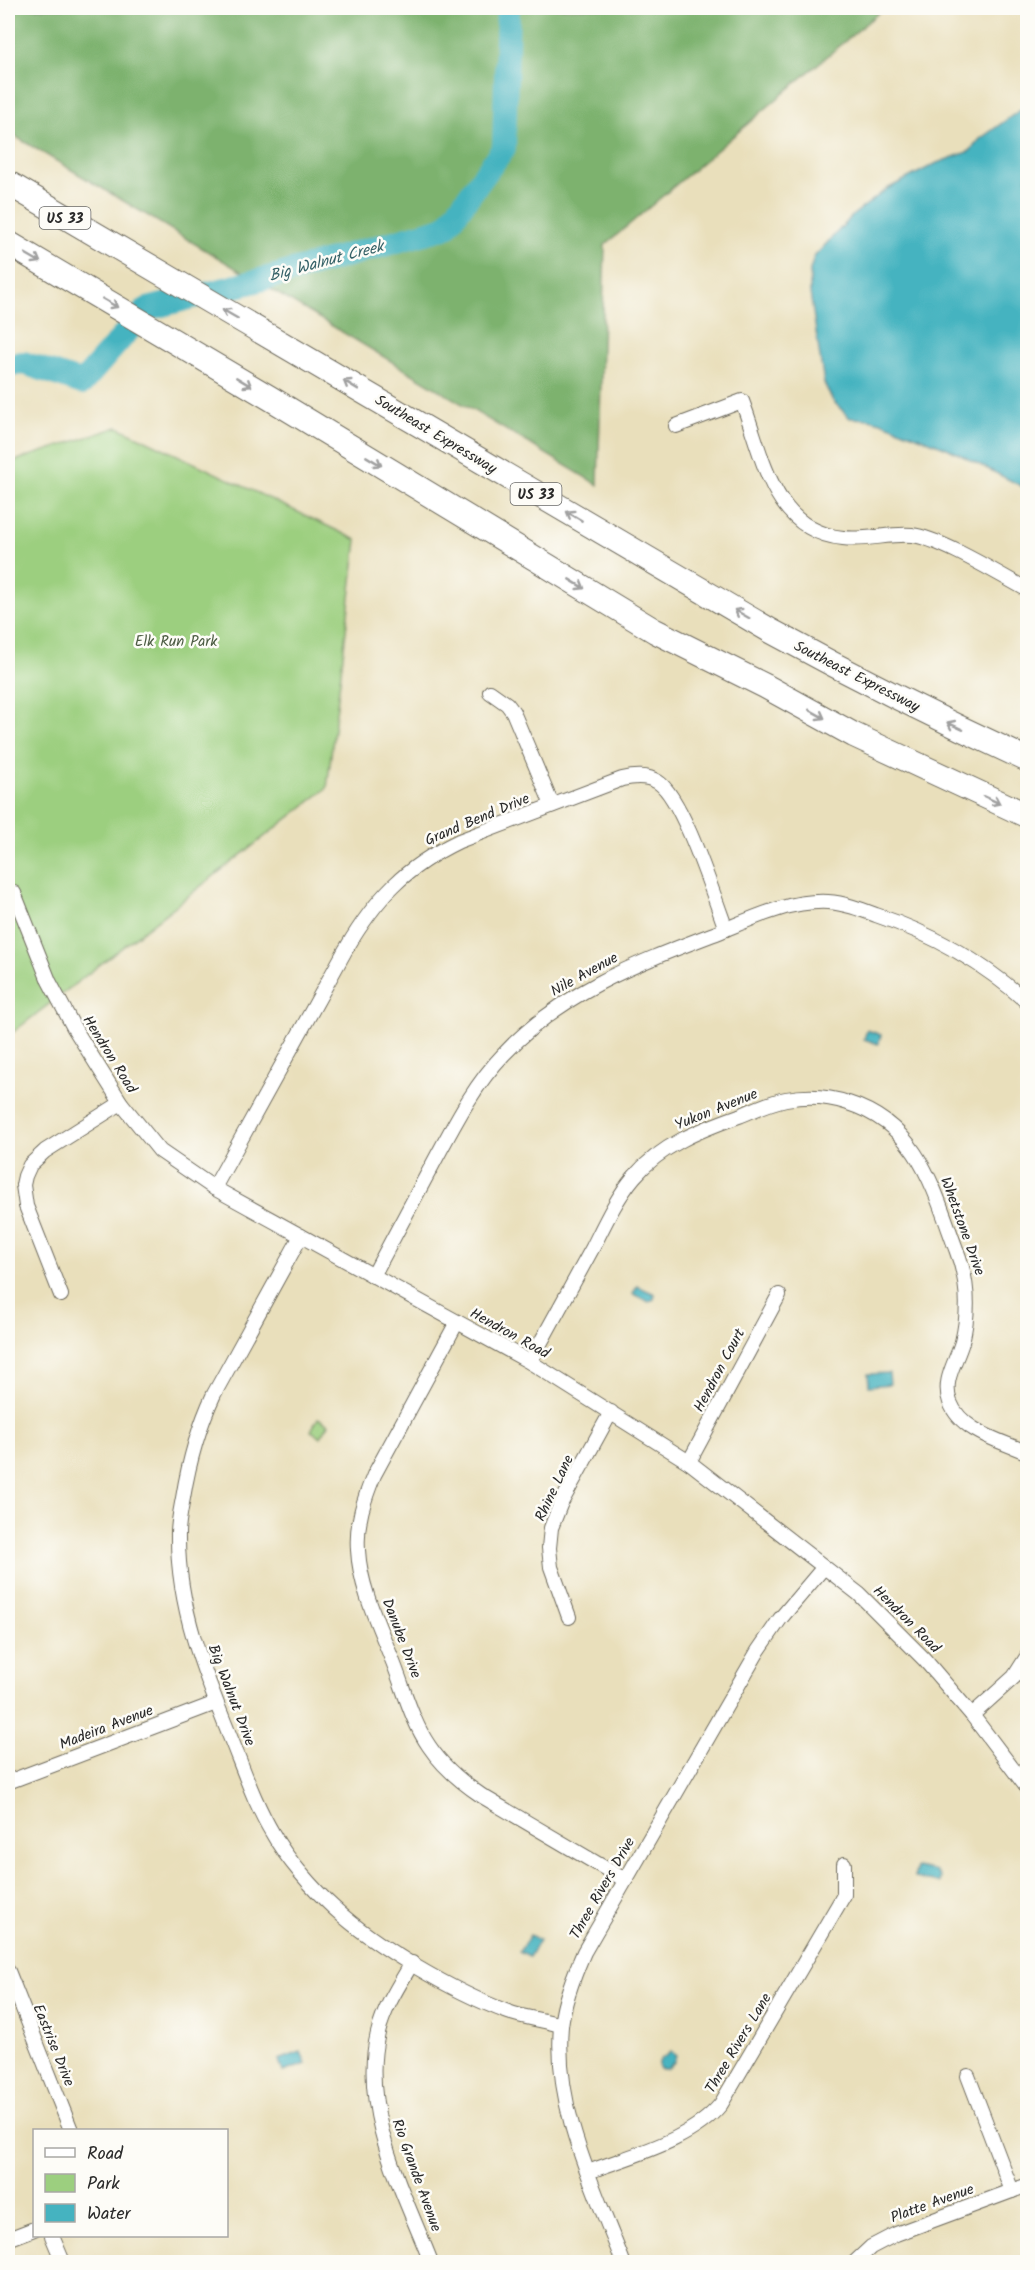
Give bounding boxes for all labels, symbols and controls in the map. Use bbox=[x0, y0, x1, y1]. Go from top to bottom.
road number: US 33 bbox=[40, 207, 90, 229]
water label: Big Walnut Creek bbox=[266, 234, 389, 289]
one-way arrow bbox=[24, 252, 41, 264]
one-way arrow bbox=[101, 297, 118, 309]
one-way arrow bbox=[222, 308, 239, 320]
one-way arrow bbox=[235, 376, 252, 388]
one-way arrow bbox=[343, 378, 360, 390]
street label: Southeast Expressway bbox=[370, 389, 502, 481]
one-way arrow bbox=[365, 455, 382, 467]
road number: US 33 bbox=[510, 483, 562, 505]
one-way arrow bbox=[566, 509, 583, 521]
one-way arrow bbox=[568, 578, 585, 590]
one-way arrow bbox=[734, 608, 751, 620]
park label: Elk Run Park bbox=[135, 630, 218, 654]
street label: Southeast Expressway bbox=[789, 635, 925, 720]
one-way arrow bbox=[808, 708, 825, 720]
one-way arrow bbox=[947, 720, 965, 732]
street label: Grand Bend Drive bbox=[421, 787, 534, 853]
one-way arrow bbox=[982, 795, 1000, 807]
street label: Nile Avenue bbox=[546, 946, 623, 1003]
street label: Hendron Road bbox=[76, 1011, 143, 1099]
street label: Yukon Avenue bbox=[671, 1082, 762, 1138]
street label: Whetstone Drive bbox=[933, 1174, 991, 1279]
street label: Hendron Road bbox=[465, 1302, 554, 1366]
street label: Hendron Court bbox=[688, 1324, 752, 1417]
street label: Rhine Lane bbox=[529, 1451, 581, 1526]
street label: Hendron Road bbox=[867, 1580, 946, 1660]
street label: Danube Drive bbox=[375, 1595, 427, 1682]
street label: Big Walnut Drive bbox=[201, 1641, 262, 1750]
street label: Madeira Avenue bbox=[56, 1699, 157, 1757]
street label: Three Rivers Drive bbox=[564, 1833, 642, 1944]
street label: Three Rivers Lane bbox=[699, 1989, 778, 2098]
street label: Eastrise Drive bbox=[26, 2001, 81, 2090]
street label: Rio Grande Avenue bbox=[384, 2115, 448, 2235]
legend bbox=[33, 2129, 228, 2237]
text: Road bbox=[87, 2140, 124, 2169]
text: Park bbox=[87, 2170, 120, 2199]
street label: Platte Avenue bbox=[887, 2178, 978, 2230]
text: Water bbox=[87, 2200, 132, 2229]

